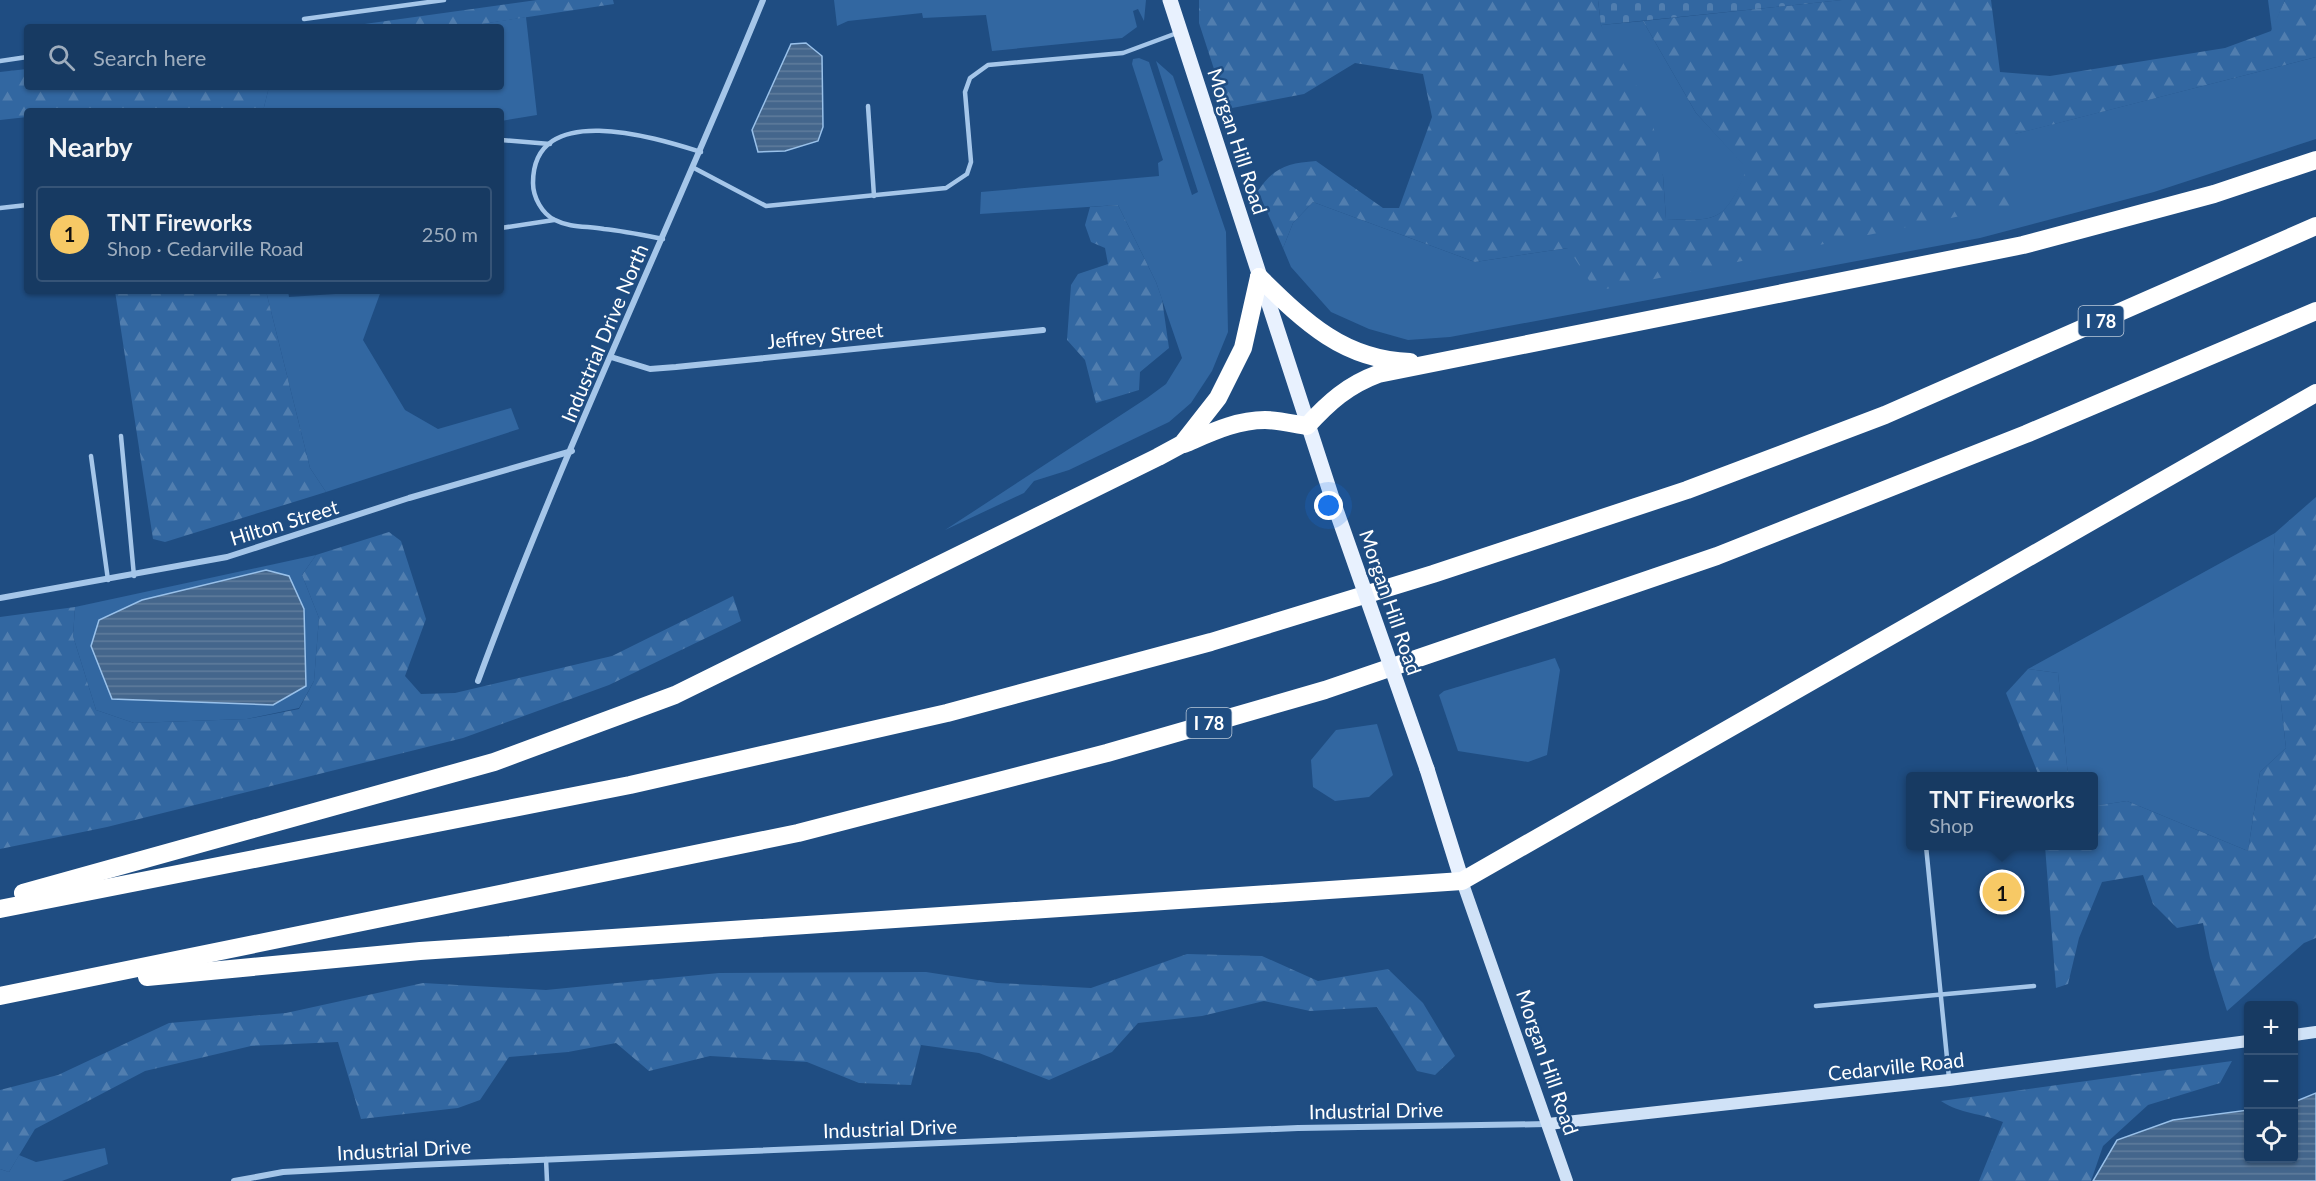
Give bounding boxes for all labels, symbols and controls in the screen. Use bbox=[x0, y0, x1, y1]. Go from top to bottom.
search box bbox=[24, 24, 504, 90]
icon: search bbox=[45, 41, 78, 74]
text: Search here bbox=[93, 44, 206, 71]
street label: Morgan Hill Road bbox=[1203, 65, 1273, 217]
text: Nearby bbox=[48, 131, 133, 163]
text: TNT Fireworks bbox=[107, 209, 252, 236]
text: 1 bbox=[64, 222, 75, 246]
text: 250 m bbox=[422, 222, 478, 246]
text: Shop · Cedarville Road bbox=[107, 236, 304, 260]
street label: Industrial Drive North bbox=[556, 240, 652, 426]
road number: I 78 bbox=[2078, 306, 2124, 336]
street label: Jeffrey Street bbox=[766, 317, 884, 353]
your location bbox=[1314, 491, 1343, 520]
street label: Hilton Street bbox=[227, 494, 341, 550]
street label: Morgan Hill Road bbox=[1355, 526, 1427, 678]
road number: I 78 bbox=[1186, 708, 1232, 738]
popup bbox=[1906, 772, 2098, 850]
text: TNT Fireworks bbox=[1929, 786, 2075, 813]
text: Shop bbox=[1929, 813, 1974, 837]
pin: 1 bbox=[1982, 870, 2022, 914]
street label: Morgan Hill Road bbox=[1512, 986, 1584, 1138]
map controls bbox=[2244, 1001, 2298, 1163]
button: + bbox=[2244, 1001, 2298, 1055]
street label: Cedarville Road bbox=[1827, 1047, 1965, 1085]
button: − bbox=[2244, 1055, 2298, 1109]
street label: Industrial Drive bbox=[1309, 1097, 1443, 1123]
button: locate bbox=[2244, 1109, 2298, 1163]
street label: Industrial Drive bbox=[822, 1114, 958, 1142]
street label: Industrial Drive bbox=[336, 1134, 472, 1164]

